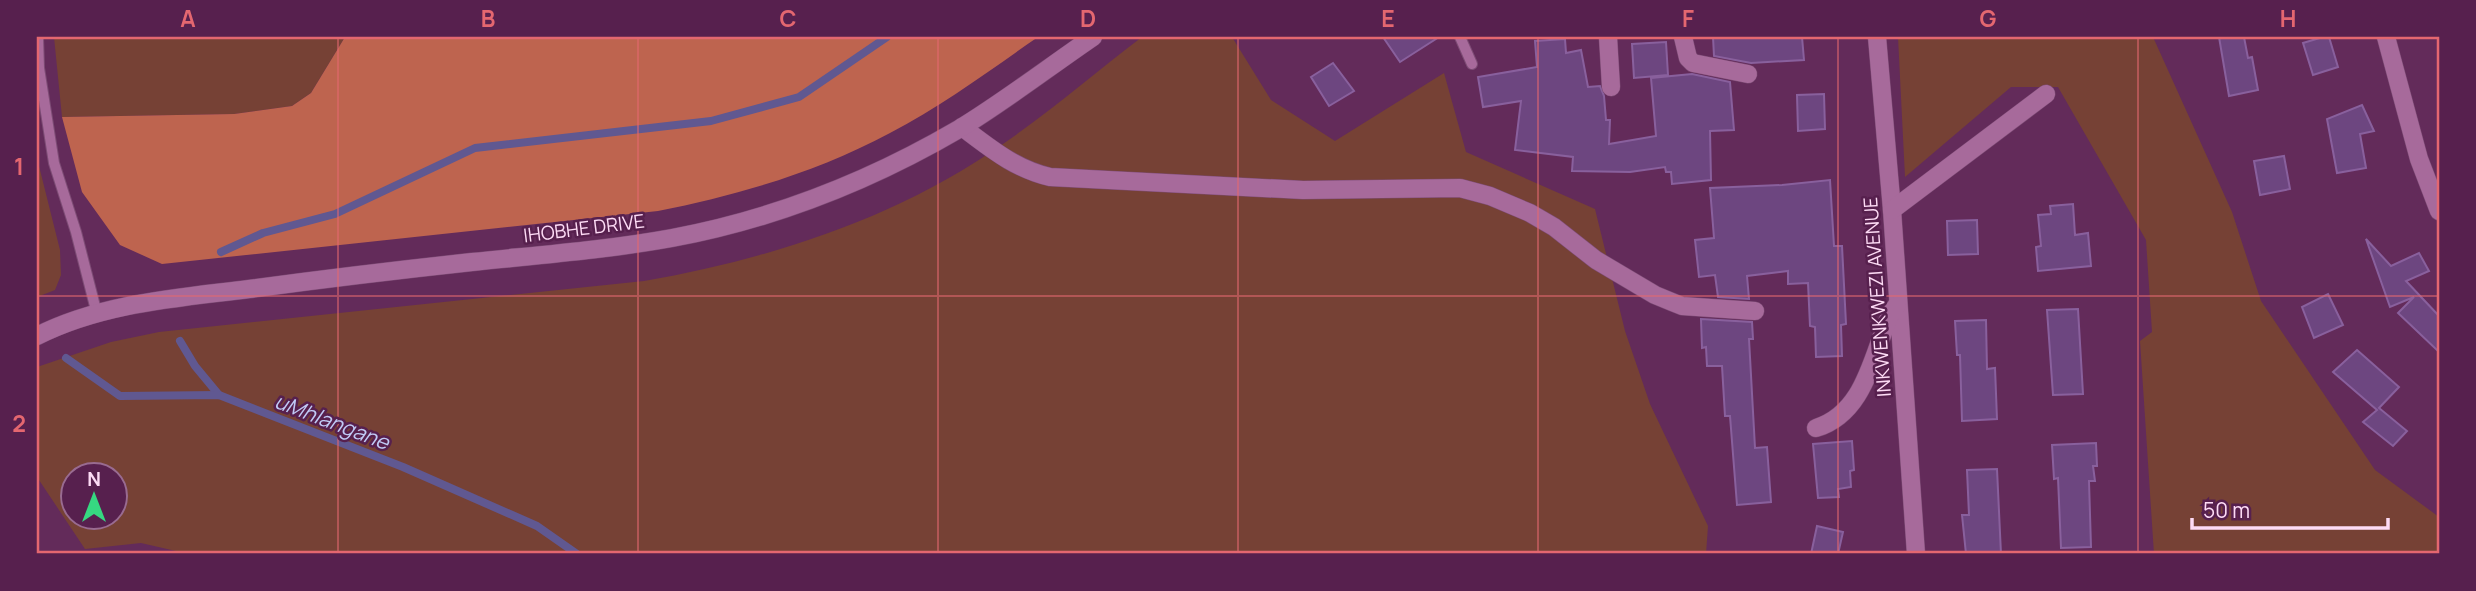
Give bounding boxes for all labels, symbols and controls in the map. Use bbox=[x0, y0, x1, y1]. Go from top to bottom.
text: A bbox=[180, 2, 196, 34]
text: B bbox=[481, 2, 495, 34]
text: C bbox=[780, 2, 797, 34]
text: D bbox=[1080, 2, 1096, 34]
text: E bbox=[1381, 2, 1395, 34]
text: F bbox=[1682, 2, 1694, 34]
text: G bbox=[1980, 2, 1997, 34]
text: H bbox=[2280, 2, 2296, 34]
text: 1 bbox=[14, 150, 24, 182]
street label: INKWENKWEZI AVENUE bbox=[1857, 196, 1897, 398]
street label: IHOBHE DRIVE bbox=[522, 208, 646, 248]
water label: uMhlangane bbox=[271, 386, 395, 456]
text: 2 bbox=[12, 407, 26, 439]
north arrow bbox=[60, 462, 130, 532]
text: N bbox=[87, 466, 101, 492]
scale bar bbox=[2192, 486, 2388, 530]
text: 50 m bbox=[2203, 496, 2250, 524]

